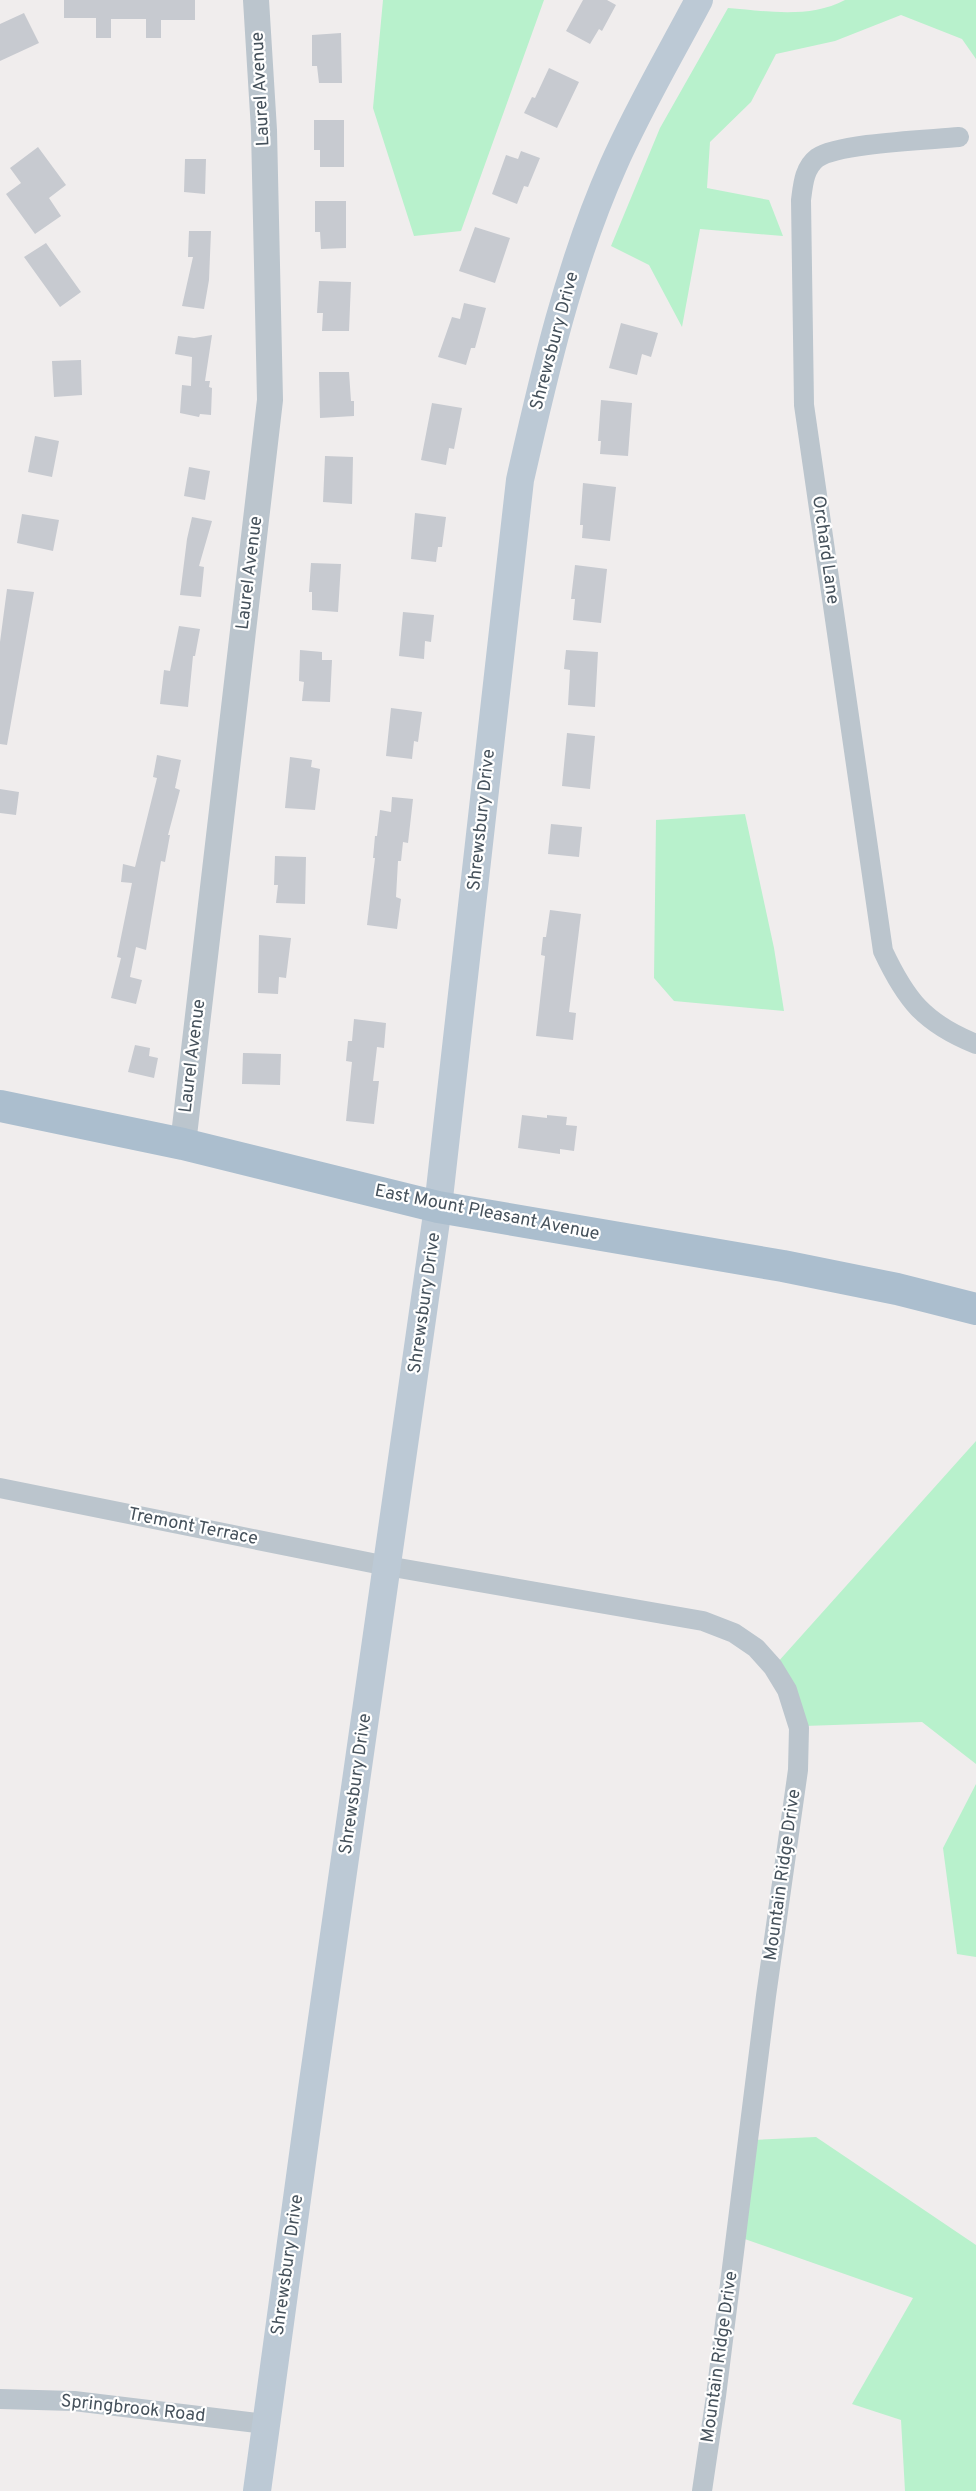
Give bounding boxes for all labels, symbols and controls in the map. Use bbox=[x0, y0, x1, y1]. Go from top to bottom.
street label: Laurel Avenue bbox=[247, 31, 275, 147]
street label: Shrewsbury Drive bbox=[525, 269, 585, 413]
street label: Orchard Lane bbox=[806, 494, 844, 606]
street label: Laurel Avenue bbox=[232, 515, 268, 631]
street label: Shrewsbury Drive bbox=[463, 748, 501, 892]
street label: Laurel Avenue bbox=[175, 998, 211, 1114]
street label: East Mount Pleasant Avenue bbox=[373, 1180, 601, 1246]
street label: Shrewsbury Drive bbox=[404, 1231, 446, 1375]
street label: Tremont Terrace bbox=[126, 1503, 260, 1551]
street label: Shrewsbury Drive bbox=[335, 1712, 377, 1856]
street label: Mountain Ridge Drive bbox=[760, 1788, 806, 1962]
street label: Shrewsbury Drive bbox=[267, 2193, 309, 2337]
street label: Mountain Ridge Drive bbox=[697, 2270, 743, 2444]
street label: Springbrook Road bbox=[60, 2390, 206, 2428]

